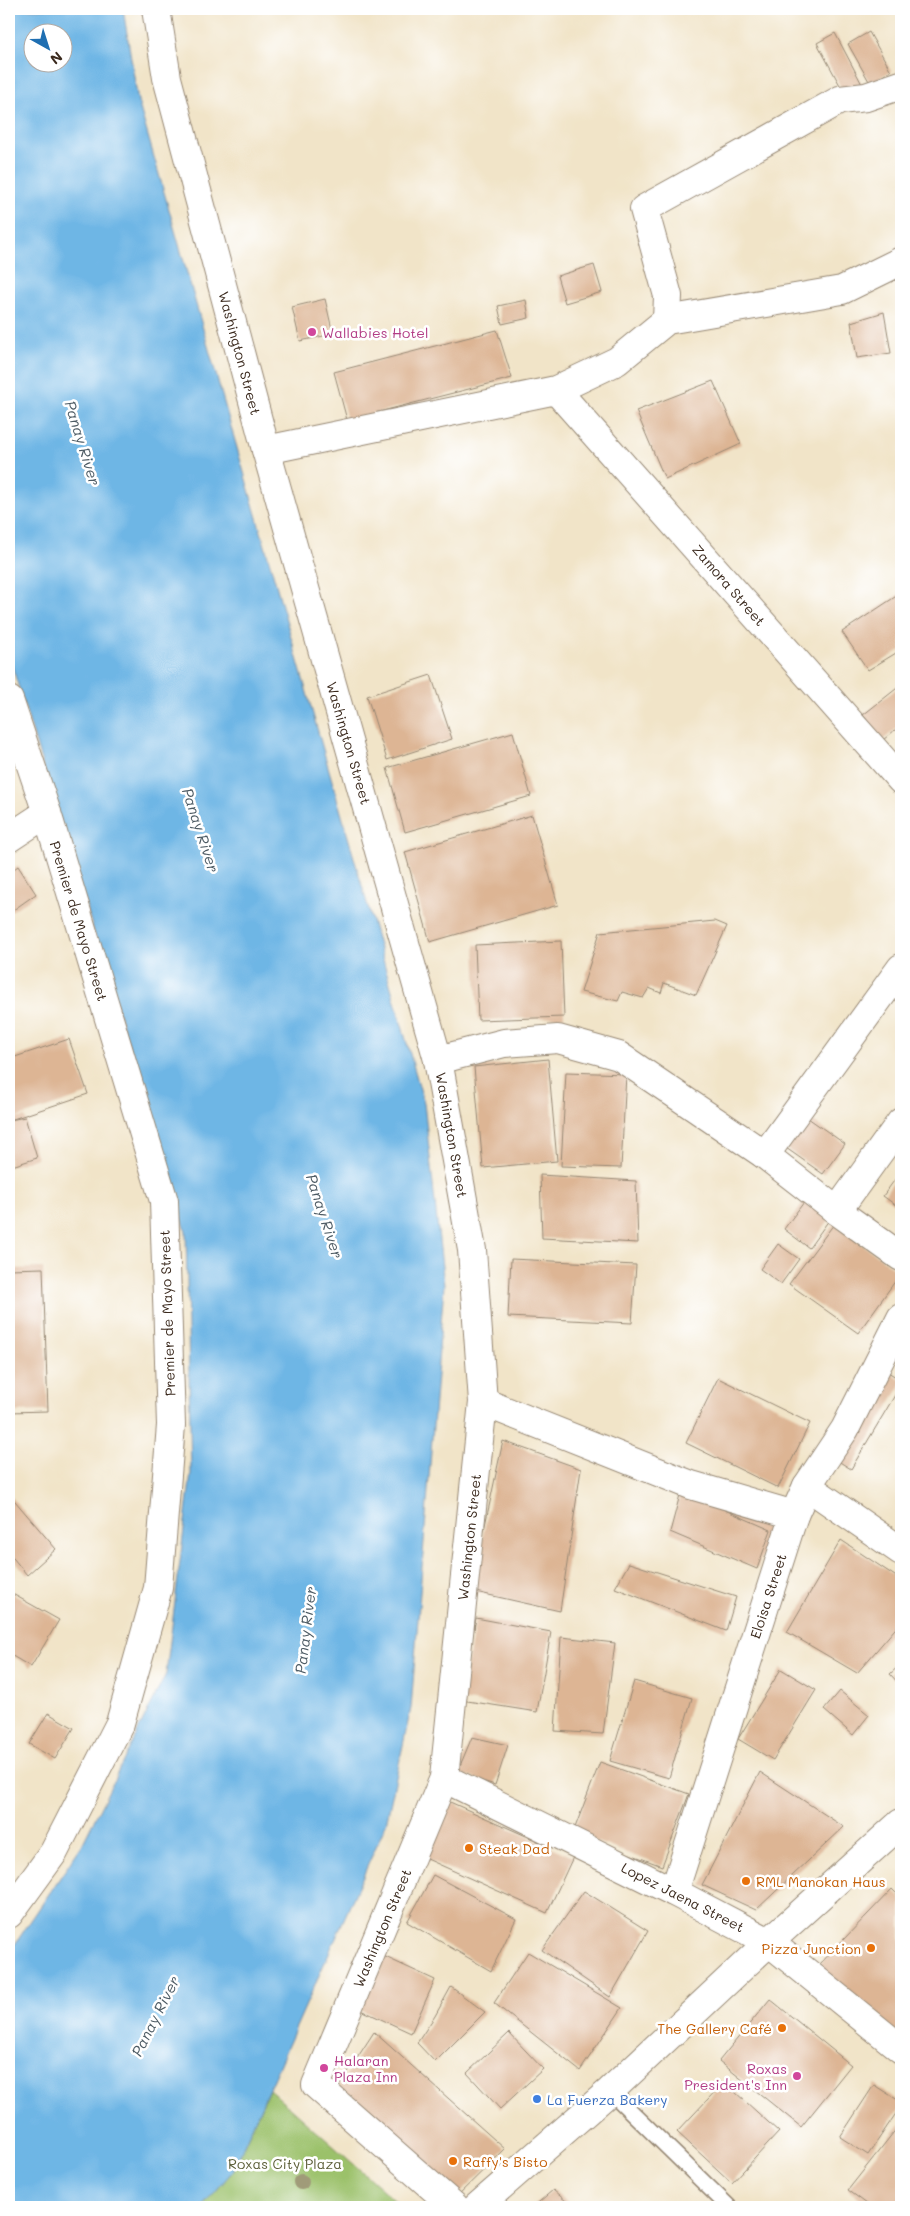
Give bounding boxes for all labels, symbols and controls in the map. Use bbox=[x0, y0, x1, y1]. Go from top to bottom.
north arrow bbox=[22, 22, 72, 72]
text: N bbox=[46, 48, 67, 69]
street label: Washington Street bbox=[214, 289, 266, 417]
place label: Wallabies Hotel bbox=[322, 323, 429, 342]
marker: Wallabies Hotel bbox=[306, 326, 318, 338]
water label: Panay River bbox=[61, 398, 106, 488]
street label: Zamora Street bbox=[688, 540, 770, 630]
street label: Washington Street bbox=[322, 679, 376, 807]
water label: Panay River bbox=[178, 785, 224, 875]
street label: Premier de Mayo Street bbox=[46, 839, 112, 1003]
street label: Washington Street bbox=[432, 1071, 472, 1199]
water label: Panay River bbox=[302, 1171, 348, 1261]
street label: Premier de Mayo Street bbox=[155, 1230, 179, 1396]
street label: Washington Street bbox=[453, 1473, 485, 1601]
street label: Eloisa Street bbox=[745, 1551, 791, 1641]
water label: Panay River bbox=[290, 1585, 320, 1675]
place label: Steak Dad bbox=[479, 1839, 550, 1858]
marker: Steak Dad bbox=[463, 1842, 475, 1854]
street label: Lopez Jaena Street bbox=[618, 1858, 748, 1936]
street label: Washington Street bbox=[348, 1866, 416, 1990]
place label: RML Manokan Haus bbox=[756, 1872, 885, 1891]
marker: RML Manokan Haus bbox=[740, 1875, 752, 1887]
place label: Pizza Junction bbox=[762, 1939, 861, 1958]
marker: Pizza Junction bbox=[865, 1942, 877, 1954]
water label: Panay River bbox=[126, 1972, 184, 2060]
place label: The Gallery Café bbox=[657, 2019, 772, 2038]
marker: The Gallery Café bbox=[776, 2022, 788, 2034]
place label: Halaran Plaza Inn bbox=[334, 2051, 397, 2086]
place label: Roxas President's Inn bbox=[684, 2059, 787, 2094]
marker: Halaran Plaza Inn bbox=[318, 2062, 330, 2074]
marker: Roxas President's Inn bbox=[791, 2070, 803, 2082]
place label: La Fuerza Bakery bbox=[547, 2090, 668, 2109]
marker: La Fuerza Bakery bbox=[531, 2093, 543, 2105]
place label: Raffy's Bisto bbox=[463, 2152, 548, 2171]
park label: Roxas City Plaza bbox=[228, 2154, 342, 2173]
marker: Raffy's Bisto bbox=[447, 2155, 459, 2167]

